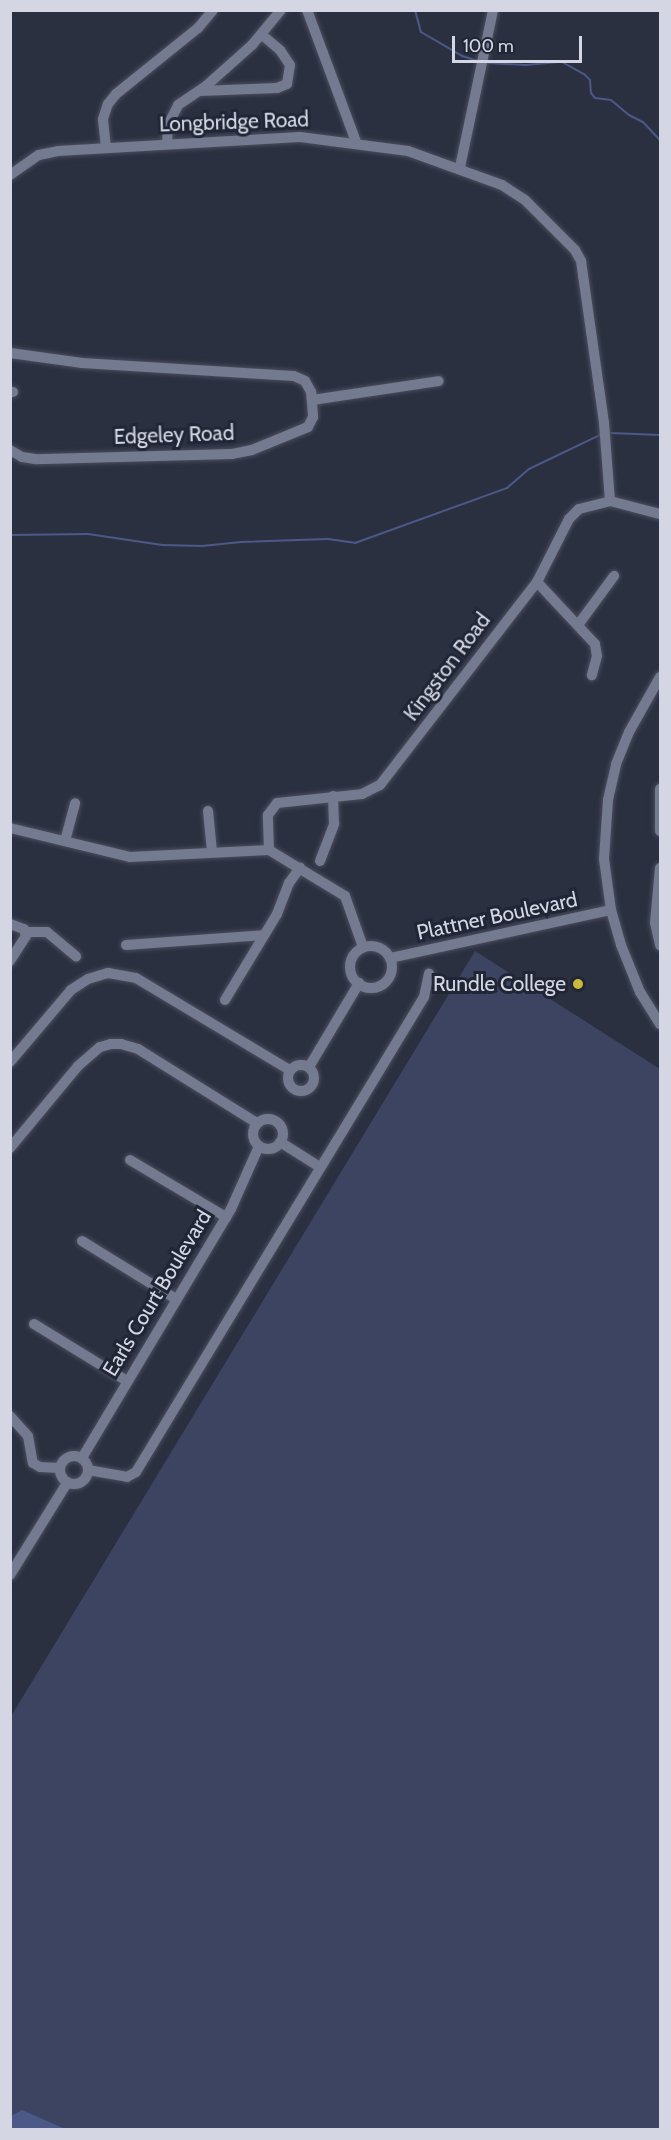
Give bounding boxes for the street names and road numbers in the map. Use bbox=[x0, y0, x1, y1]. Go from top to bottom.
street label: Longbridge Road bbox=[159, 107, 309, 137]
street label: Edgeley Road bbox=[113, 420, 235, 450]
street label: Kingston Road bbox=[398, 608, 496, 726]
street label: Plattner Boulevard bbox=[414, 887, 580, 945]
street label: Earls Court Boulevard bbox=[97, 1205, 217, 1381]

